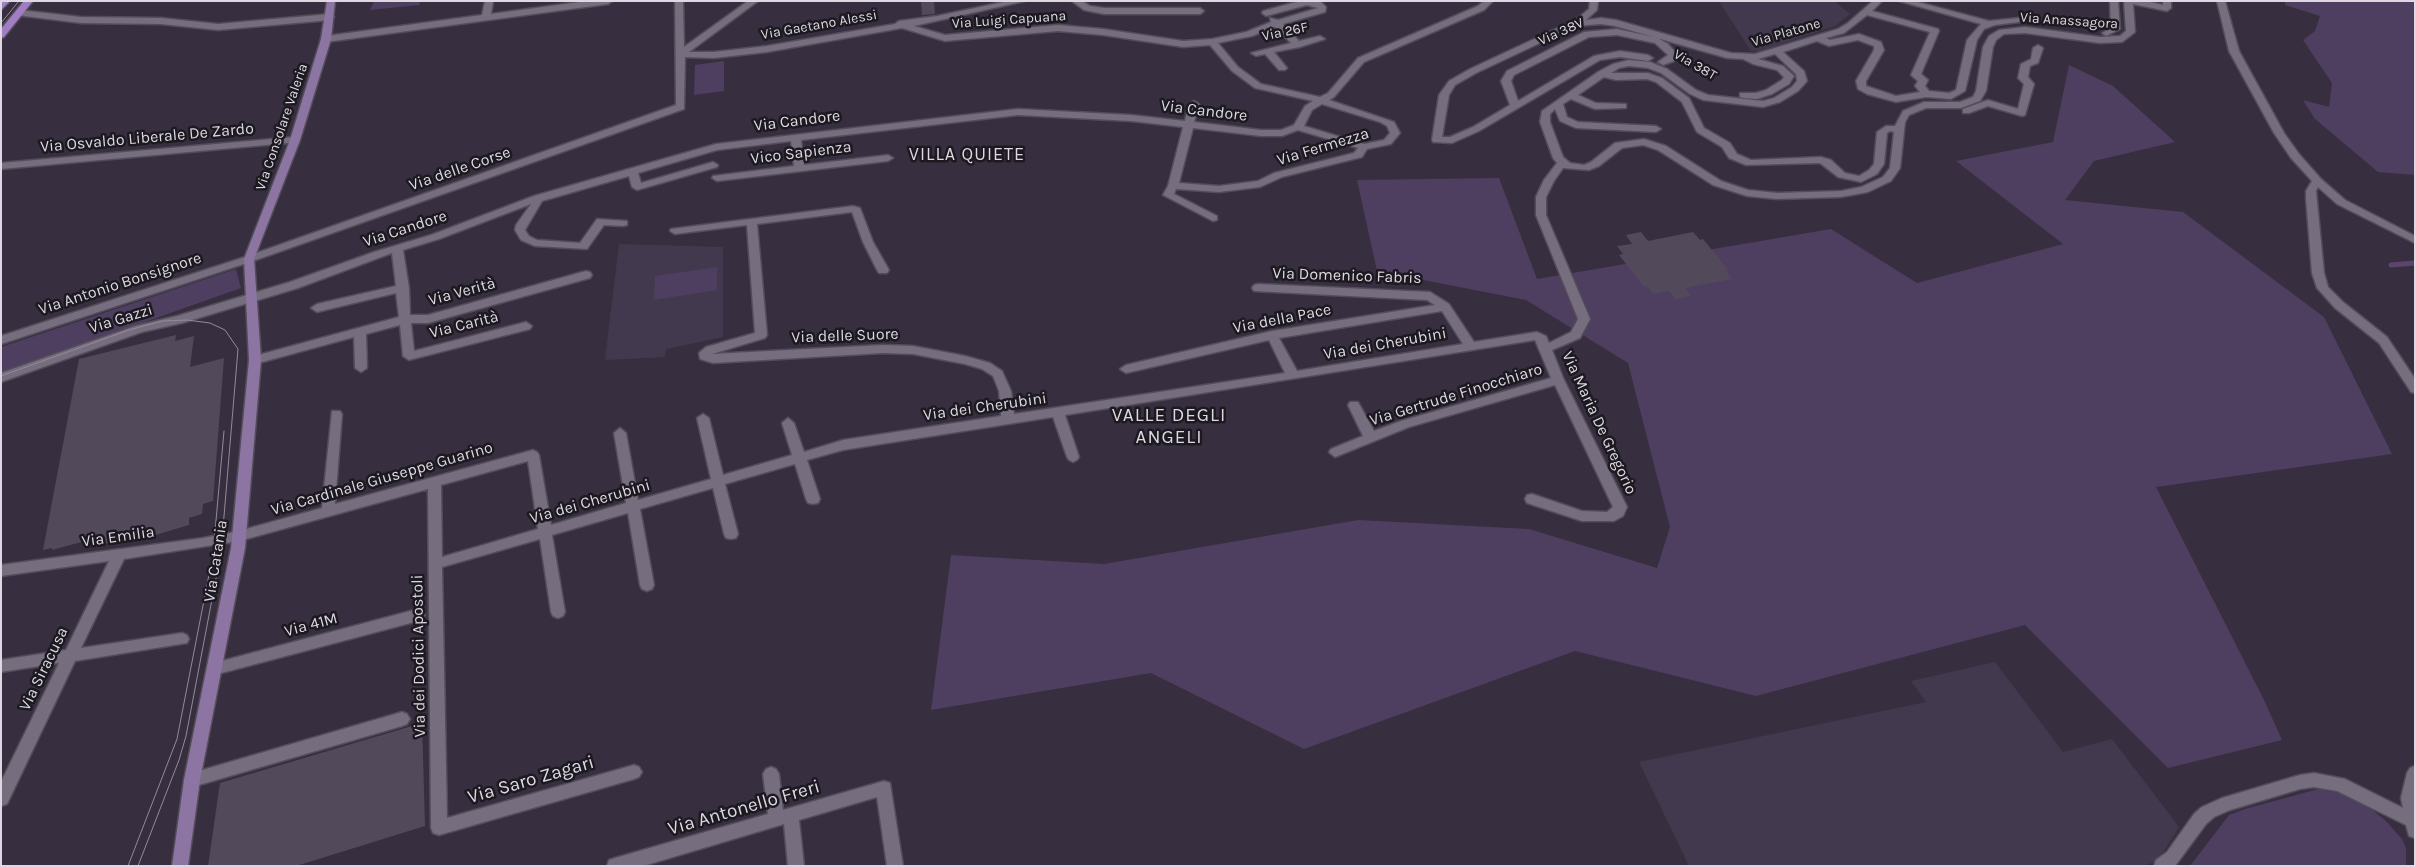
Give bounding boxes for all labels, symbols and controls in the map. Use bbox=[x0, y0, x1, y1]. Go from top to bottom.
street label: Via Gaetano Alessi bbox=[760, 7, 878, 43]
street label: Via Luigi Capuana bbox=[951, 8, 1067, 32]
street label: Via Anassagora bbox=[2020, 9, 2118, 33]
street label: Via 38V bbox=[1536, 15, 1586, 49]
street label: Via Platone bbox=[1750, 15, 1822, 51]
street label: Via 26F bbox=[1260, 19, 1310, 45]
street label: Via 38T bbox=[1670, 46, 1720, 84]
street label: Via Consolare Valeria bbox=[252, 61, 312, 193]
street label: Via Candore bbox=[1160, 96, 1248, 126]
street label: Via Candore bbox=[753, 106, 841, 136]
street label: Via Osvaldo Liberale De Zardo bbox=[39, 119, 255, 157]
street label: Via Fermezza bbox=[1275, 124, 1371, 170]
street label: Vico Sapienza bbox=[749, 137, 853, 169]
street label: Via delle Corse bbox=[407, 143, 513, 195]
district label: VILLA QUIETE bbox=[907, 144, 1027, 166]
street label: Via Candore bbox=[361, 206, 449, 252]
street label: Via Antonio Bonsignore bbox=[36, 249, 204, 319]
street label: Via Domenico Fabris bbox=[1272, 264, 1422, 288]
street label: Via Verità bbox=[426, 274, 498, 310]
street label: Via Gazzi bbox=[87, 300, 155, 338]
street label: Via della Pace bbox=[1231, 300, 1333, 338]
street label: Via Carità bbox=[428, 307, 500, 343]
street label: Via dei Cherubini bbox=[1322, 324, 1448, 364]
street label: Via delle Suore bbox=[791, 325, 899, 347]
street label: Via Maria De Gregorio bbox=[1557, 348, 1641, 498]
street label: Via Gertrude Finocchiaro bbox=[1367, 360, 1545, 430]
street label: Via dei Cherubini bbox=[922, 389, 1048, 425]
district label: VALLE DEGLI ANGELI bbox=[1110, 405, 1228, 449]
street label: Via Cardinale Giuseppe Guarino bbox=[269, 438, 495, 520]
street label: Via dei Cherubini bbox=[528, 476, 652, 528]
street label: Via Catania bbox=[200, 518, 232, 604]
street label: Via Emilia bbox=[80, 522, 156, 552]
street label: Via dei Dodici Apostoli bbox=[408, 574, 430, 738]
street label: Via 41M bbox=[282, 609, 340, 641]
street label: Via Siracusa bbox=[16, 624, 72, 714]
street label: Via Saro Zagari bbox=[465, 751, 597, 809]
street label: Via Antonello Freri bbox=[665, 775, 823, 841]

